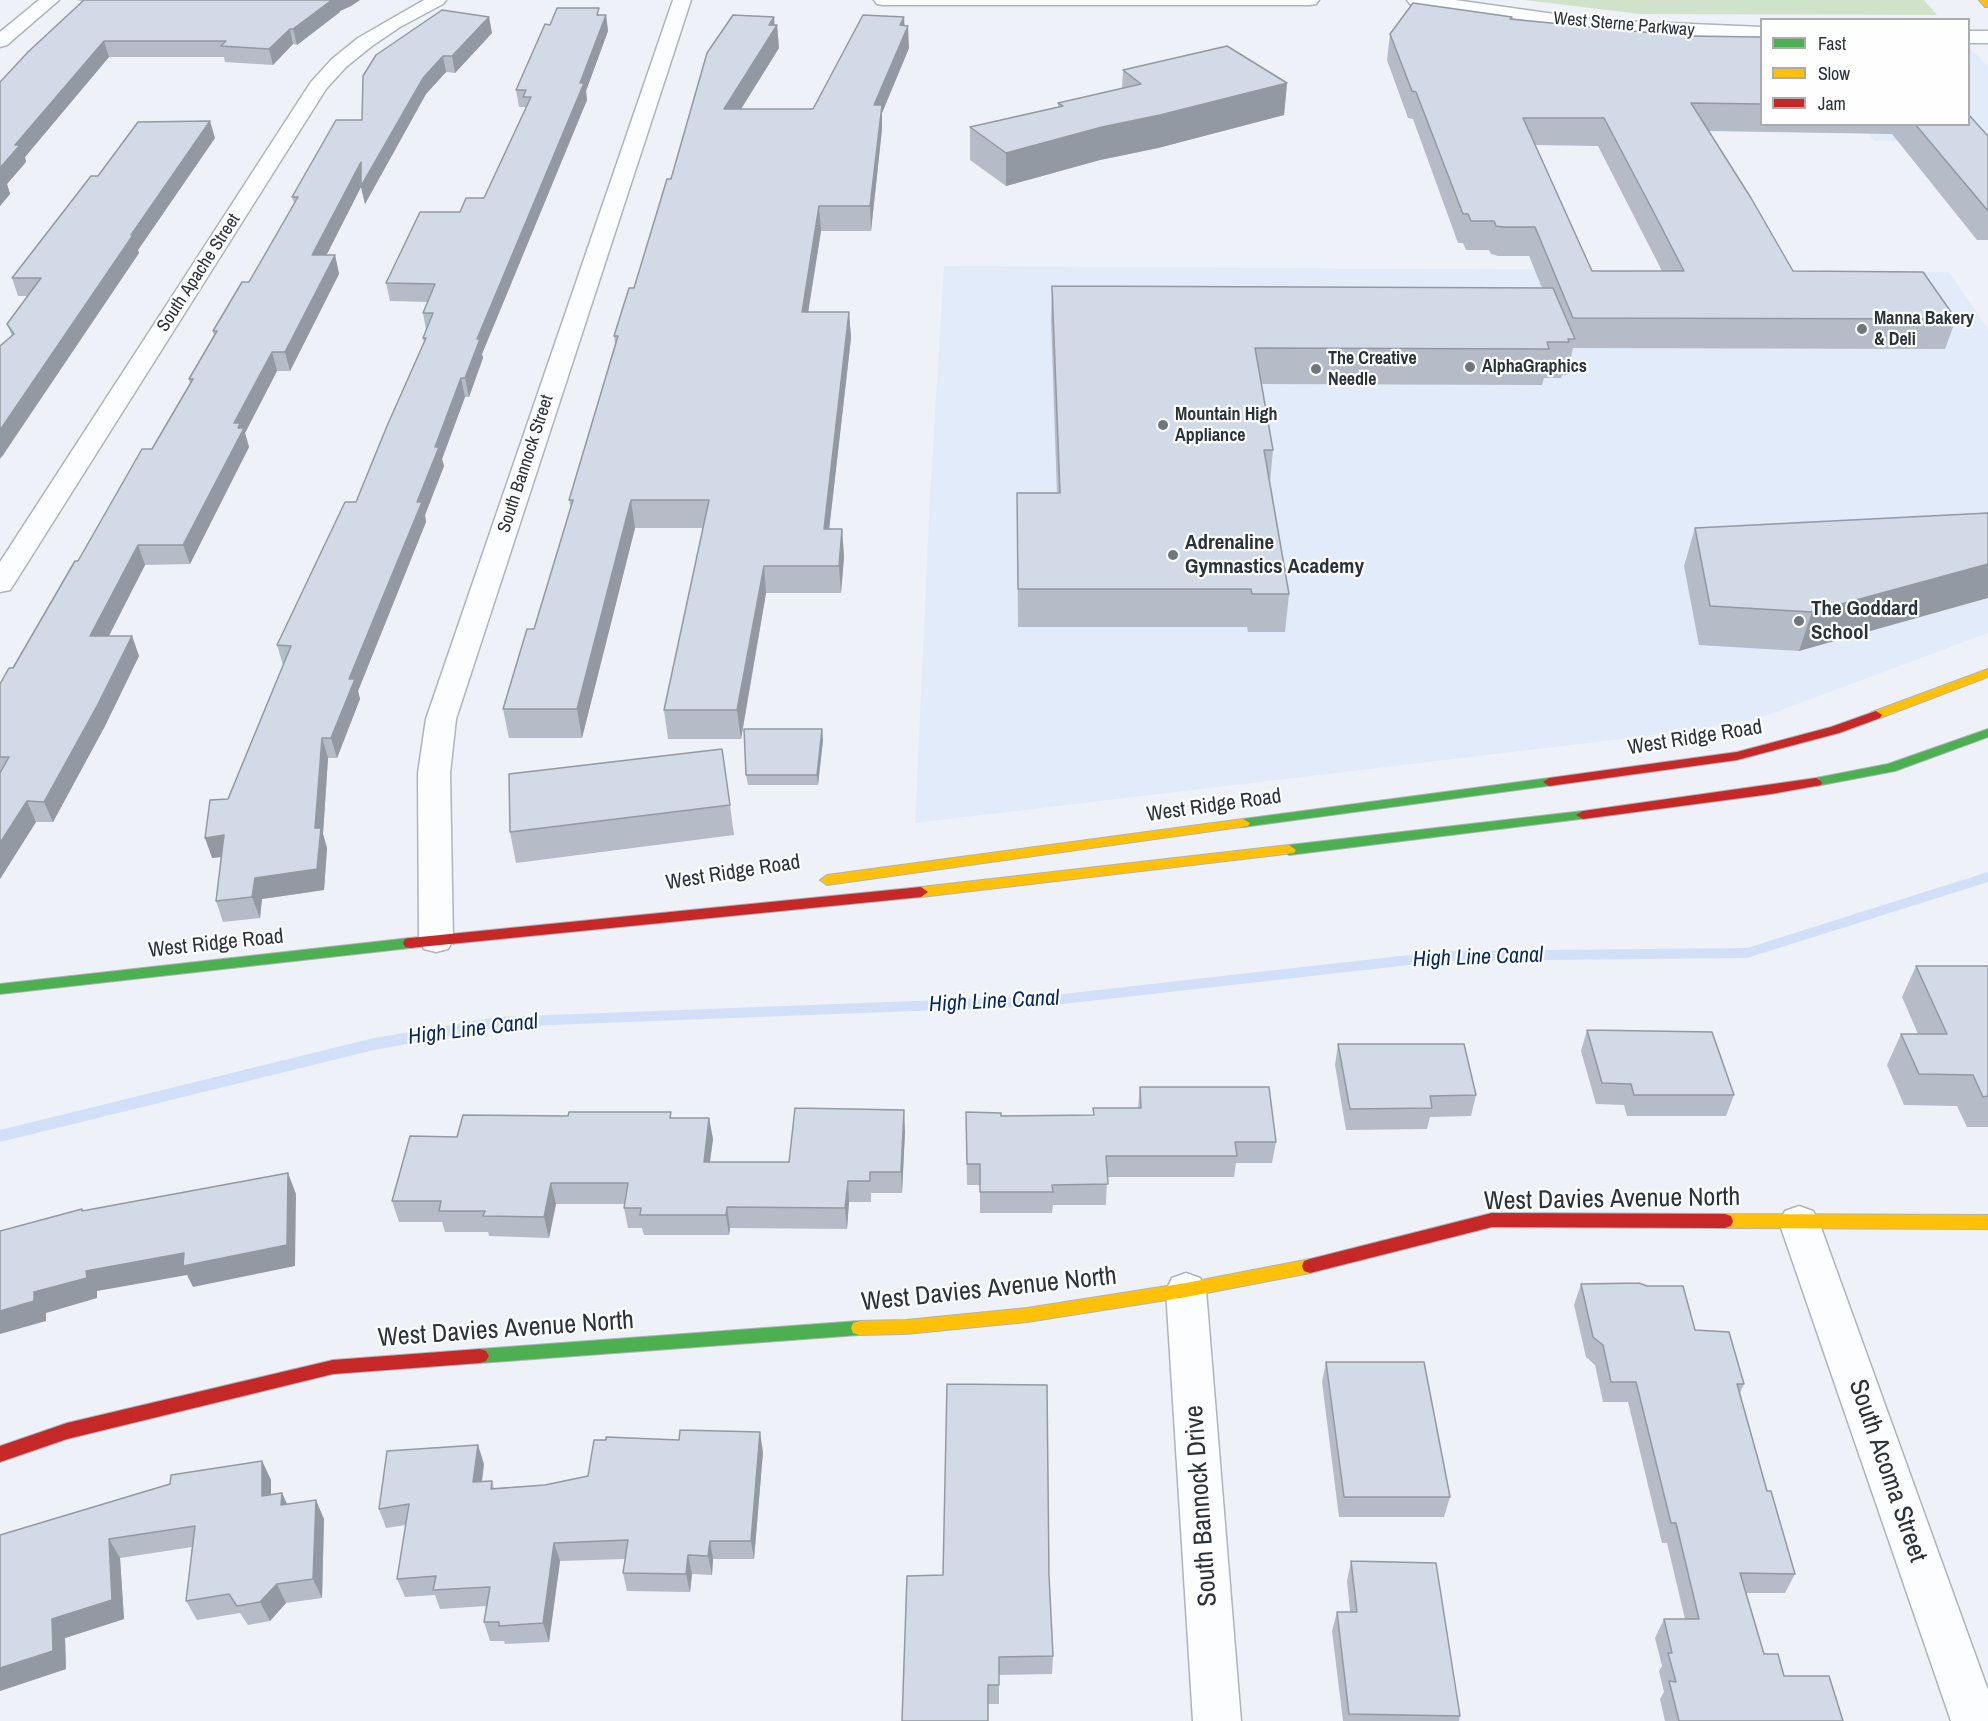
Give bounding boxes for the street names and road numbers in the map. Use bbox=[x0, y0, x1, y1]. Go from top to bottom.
street label: West Sterne Parkway bbox=[1552, 8, 1696, 42]
street label: South Apache Street bbox=[153, 210, 245, 336]
street label: South Bannock Street bbox=[494, 392, 558, 536]
street label: West Ridge Road bbox=[1626, 715, 1764, 761]
street label: West Ridge Road bbox=[1145, 784, 1283, 828]
street label: West Ridge Road bbox=[664, 850, 802, 896]
street label: West Ridge Road bbox=[147, 924, 285, 964]
street label: West Davies Avenue North bbox=[1484, 1182, 1740, 1218]
street label: West Davies Avenue North bbox=[860, 1261, 1118, 1319]
street label: West Davies Avenue North bbox=[377, 1305, 635, 1355]
street label: South Acoma Street bbox=[1841, 1376, 1933, 1566]
street label: South Bannock Drive bbox=[1179, 1404, 1225, 1608]

